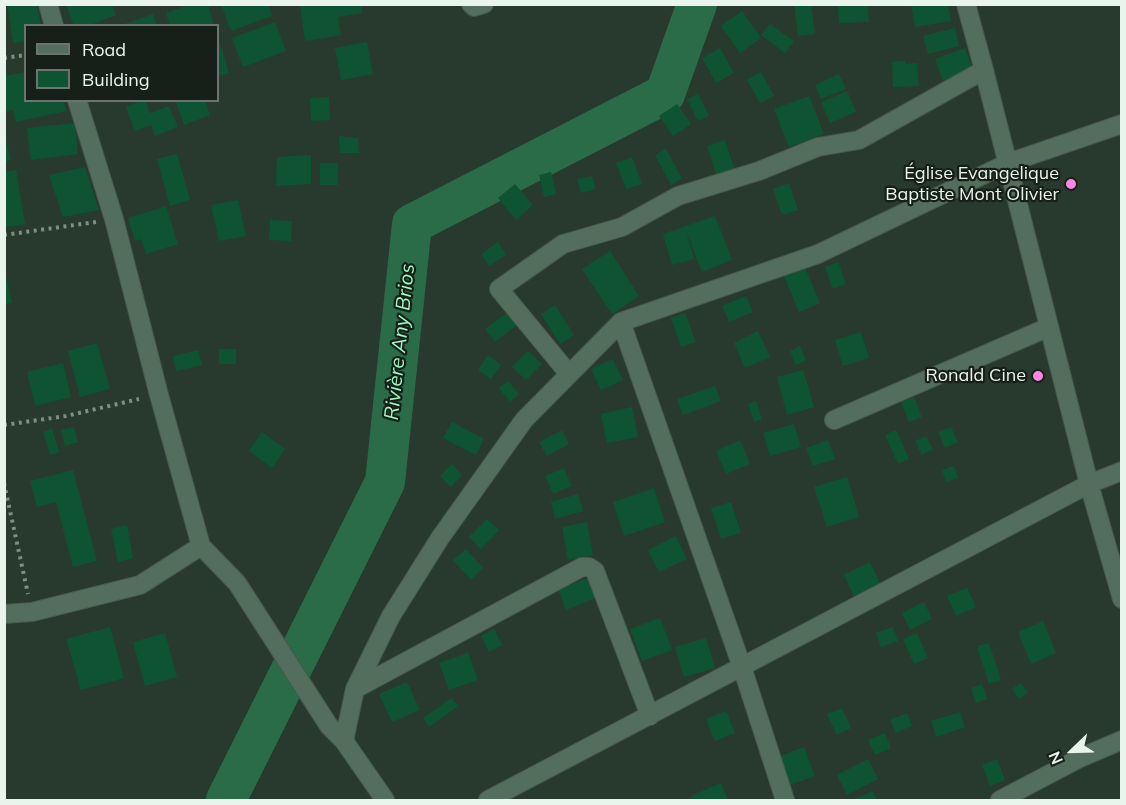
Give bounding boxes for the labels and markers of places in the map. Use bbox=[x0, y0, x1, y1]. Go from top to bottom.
place label: Église Evangelique Baptiste Mont Olivier bbox=[885, 163, 1059, 206]
marker: Église Evangelique Baptiste Mont Olivier bbox=[1064, 177, 1078, 191]
place label: Ronald Cine bbox=[925, 365, 1026, 387]
marker: Ronald Cine bbox=[1031, 369, 1045, 383]

